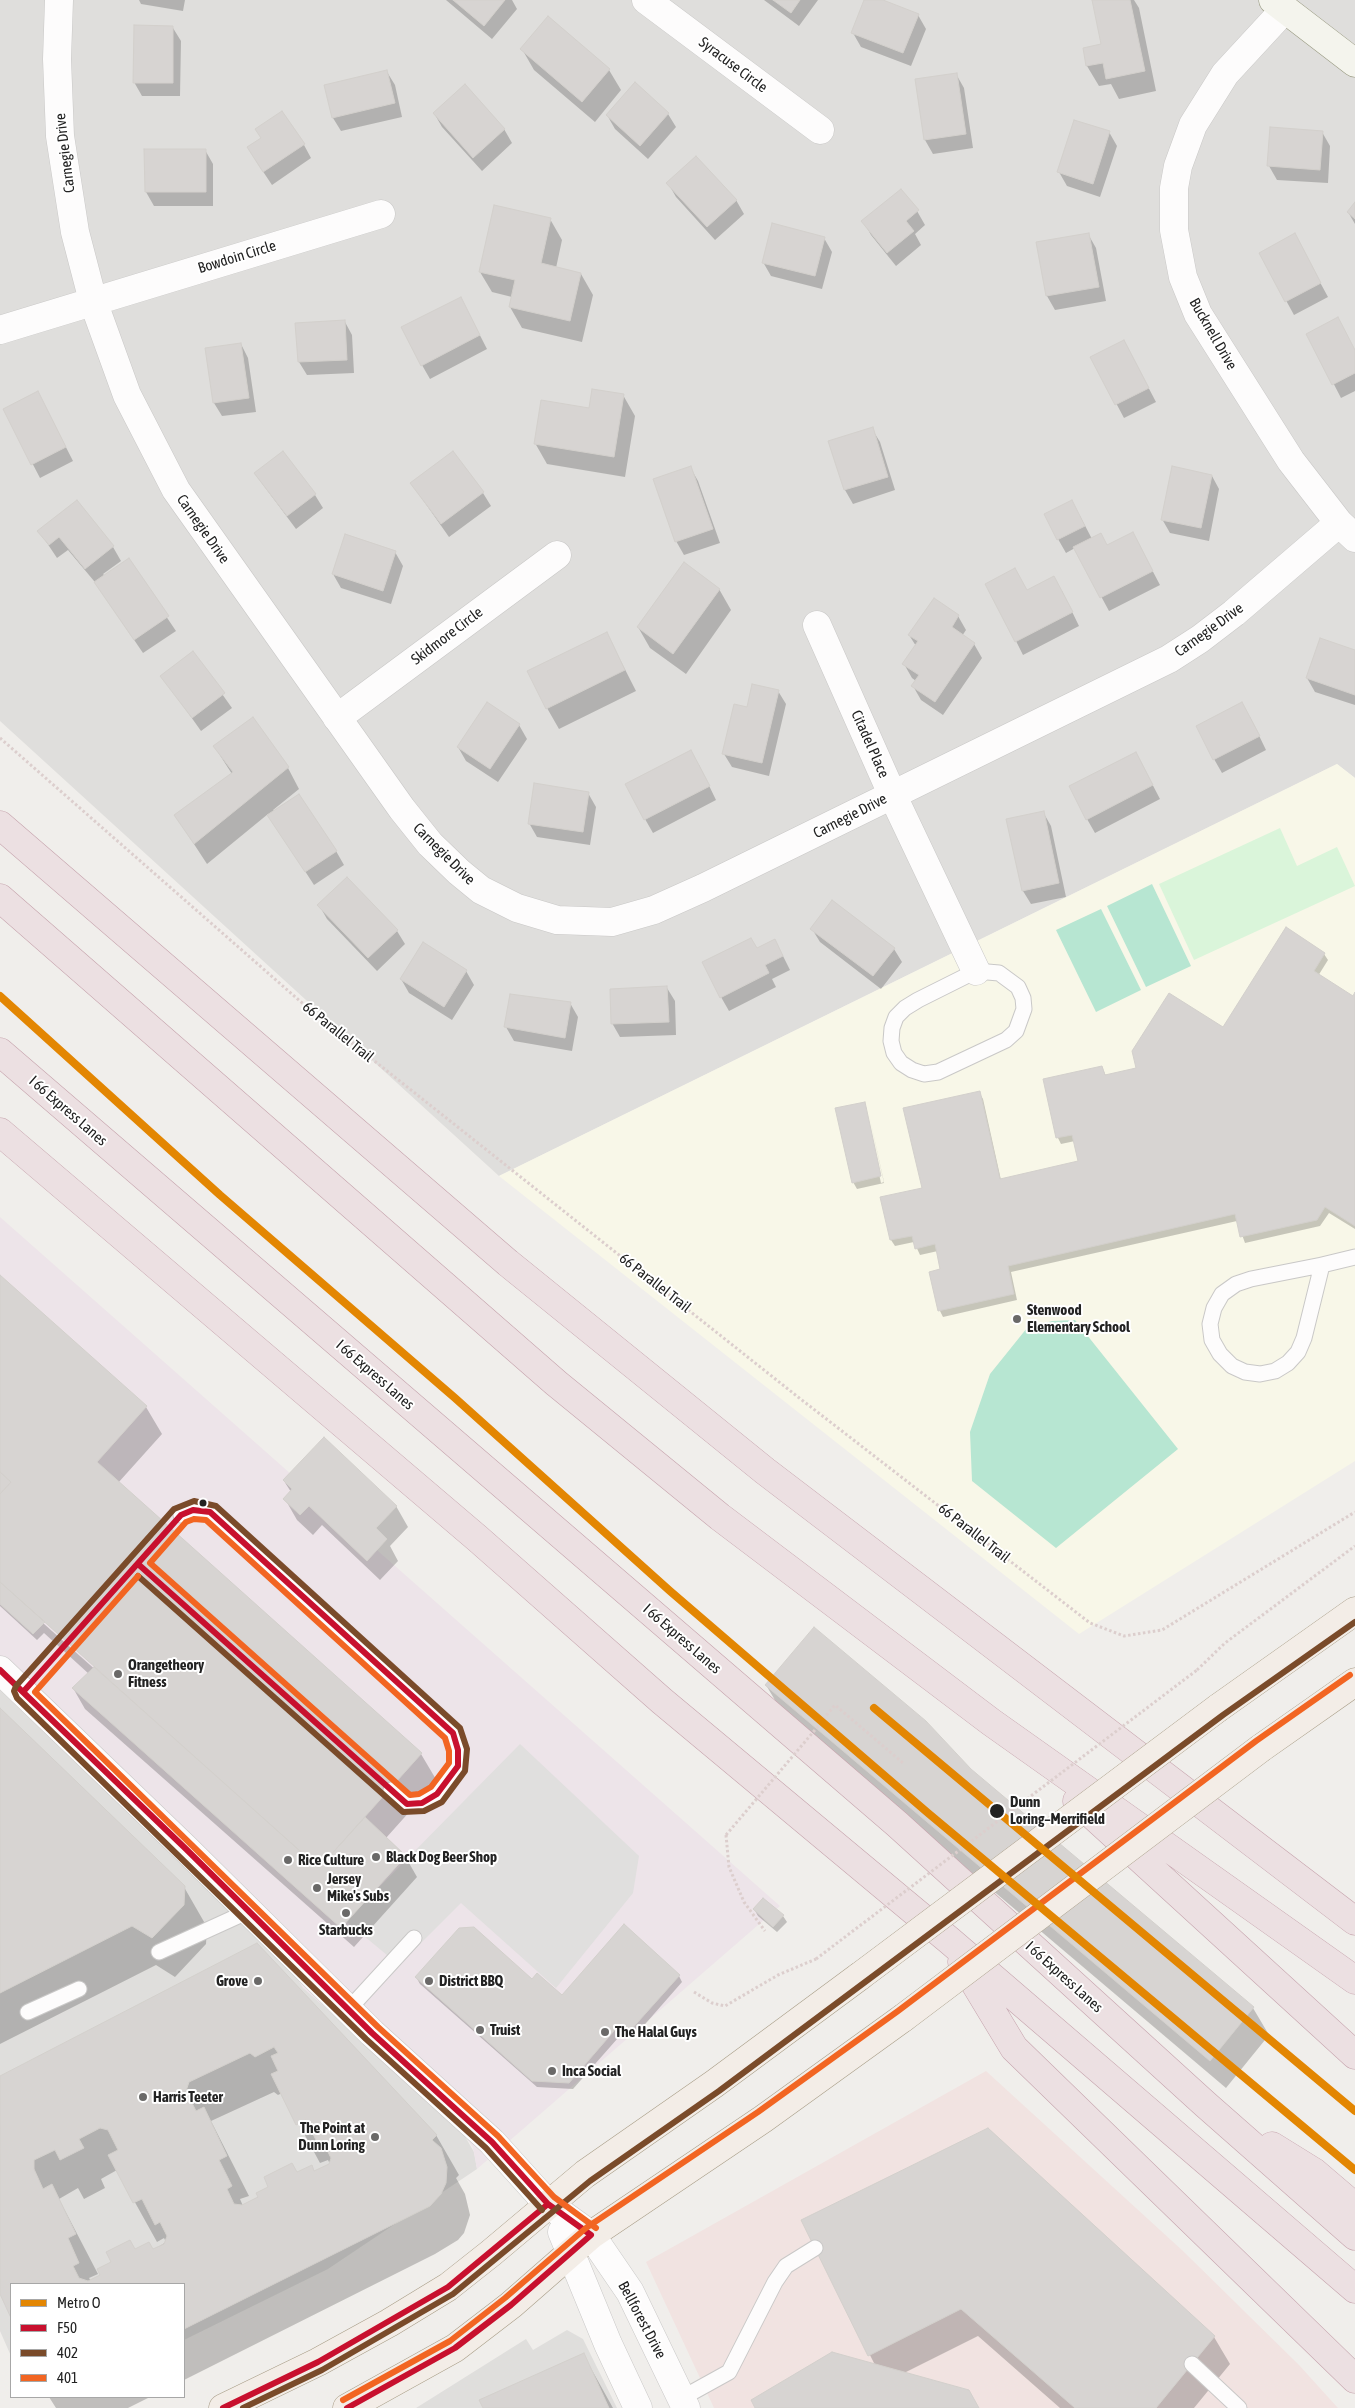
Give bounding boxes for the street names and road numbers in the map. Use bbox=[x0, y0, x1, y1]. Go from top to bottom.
street label: Syracuse Circle bbox=[695, 33, 771, 97]
street label: Carnegie Drive bbox=[51, 112, 79, 194]
street label: Bowdoin Circle bbox=[196, 237, 278, 277]
street label: Bucknell Drive bbox=[1185, 295, 1241, 373]
street label: Carnegie Drive bbox=[173, 491, 233, 567]
street label: Carnegie Drive bbox=[1171, 599, 1247, 661]
street label: Skidmore Circle bbox=[408, 603, 486, 669]
street label: Citadel Place bbox=[847, 707, 893, 781]
street label: Carnegie Drive bbox=[810, 790, 890, 842]
street label: Carnegie Drive bbox=[409, 819, 479, 889]
street label: 66 Parallel Trail bbox=[299, 998, 377, 1066]
street label: I 66 Express Lanes bbox=[25, 1072, 111, 1150]
street label: 66 Parallel Trail bbox=[616, 1249, 694, 1317]
street label: I 66 Express Lanes bbox=[332, 1336, 418, 1414]
street label: 66 Parallel Trail bbox=[935, 1499, 1013, 1567]
street label: I 66 Express Lanes bbox=[639, 1600, 725, 1678]
street label: I 66 Express Lanes bbox=[1022, 1938, 1106, 2016]
street label: Bellforest Drive bbox=[614, 2278, 670, 2362]

